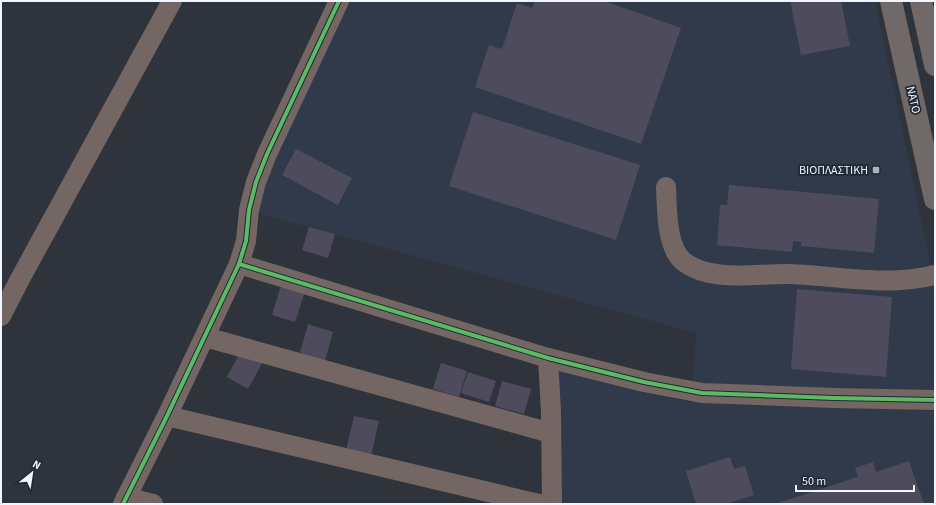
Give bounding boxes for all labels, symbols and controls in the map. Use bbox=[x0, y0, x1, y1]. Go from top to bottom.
street label: ΝΑΤΟ bbox=[902, 85, 924, 115]
place label: ΒΙΟΠΛΑΣΤΙΚΗ bbox=[799, 162, 868, 179]
marker: ΒΙΟΠΛΑΣΤΙΚΗ bbox=[871, 165, 881, 175]
north arrow bbox=[12, 453, 52, 493]
text: N bbox=[30, 456, 44, 473]
scale bar bbox=[796, 467, 914, 493]
text: 50 m bbox=[802, 473, 826, 490]

